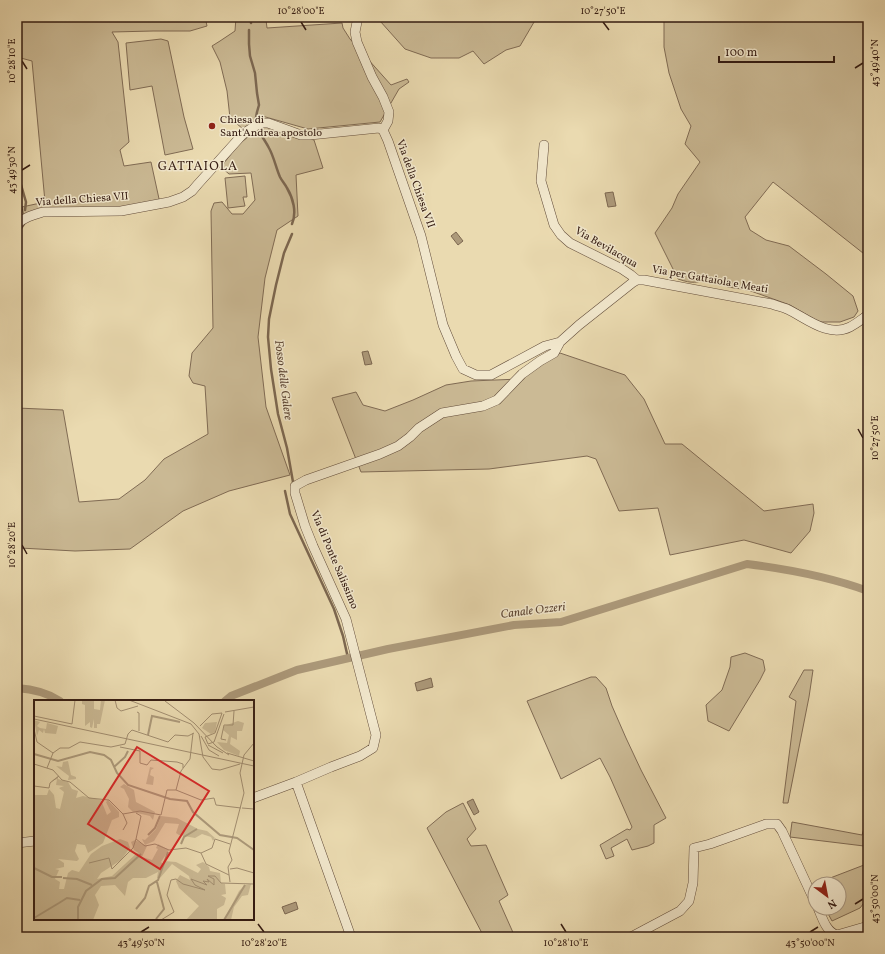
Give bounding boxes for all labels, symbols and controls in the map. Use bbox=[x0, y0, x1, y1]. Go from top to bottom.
text: 10°28'00"E bbox=[277, 4, 325, 18]
text: 10°27'50"E bbox=[580, 4, 626, 18]
scale bar bbox=[719, 38, 834, 64]
text: 43°49'40"N bbox=[868, 38, 882, 87]
text: 10°28'10"E bbox=[5, 39, 19, 83]
text: 100 m bbox=[725, 45, 758, 61]
place label: Chiesa di Sant'Andrea apostolo bbox=[220, 113, 322, 141]
marker: Chiesa di Sant'Andrea apostolo bbox=[207, 121, 217, 131]
street label: Via della Chiesa VII bbox=[392, 138, 438, 231]
text: 43°49'30"N bbox=[5, 145, 19, 194]
district label: GATTAIOLA bbox=[158, 158, 238, 176]
street label: Via della Chiesa VII bbox=[35, 189, 129, 211]
street label: Via Bevilacqua bbox=[572, 224, 641, 272]
street label: Via per Gattaiola e Meati bbox=[651, 262, 769, 298]
water label: Fosso delle Galere bbox=[270, 339, 296, 422]
text: 10°27'50"E bbox=[868, 415, 882, 461]
street label: Via di Ponte Salissimo bbox=[306, 508, 362, 612]
text: 10°28'20"E bbox=[5, 522, 19, 568]
water label: Canale Ozzeri bbox=[500, 599, 567, 623]
inset map bbox=[34, 700, 254, 920]
text: 43°50'00"N bbox=[868, 874, 882, 924]
north arrow bbox=[807, 876, 847, 916]
text: N bbox=[824, 895, 839, 912]
text: 43°49'50"N bbox=[117, 936, 165, 950]
text: 10°28'20"E bbox=[241, 936, 287, 950]
text: 10°28'10"E bbox=[544, 936, 588, 950]
text: 43°50'00"N bbox=[785, 936, 835, 950]

